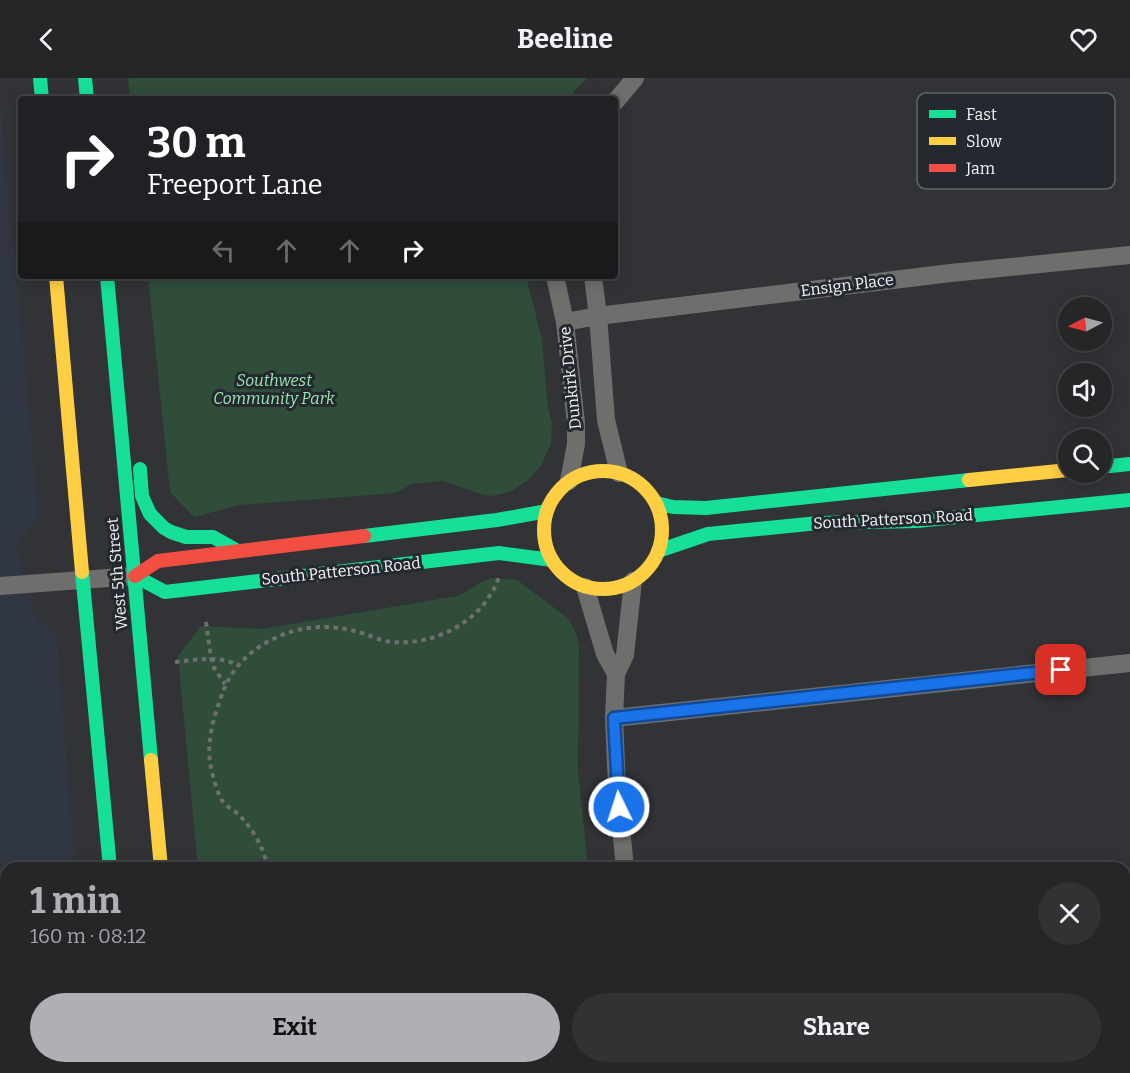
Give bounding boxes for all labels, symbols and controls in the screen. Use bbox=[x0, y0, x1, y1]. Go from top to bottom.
icon: back bbox=[30, 23, 63, 56]
text: Beeline bbox=[517, 23, 613, 55]
icon: heart bbox=[1067, 23, 1100, 56]
legend bbox=[917, 93, 1115, 189]
text: Fast bbox=[966, 105, 997, 124]
text: 30 m bbox=[147, 118, 246, 168]
icon: right bbox=[48, 120, 126, 198]
text: Slow bbox=[966, 132, 1002, 151]
text: Jam bbox=[965, 159, 995, 178]
text: Freeport Lane bbox=[147, 169, 323, 201]
icon: left bbox=[207, 234, 240, 267]
icon: ahead bbox=[270, 234, 303, 267]
icon: ahead bbox=[333, 234, 366, 267]
icon: right bbox=[396, 234, 429, 267]
street label: Ensign Place bbox=[799, 270, 895, 300]
north arrow bbox=[1058, 297, 1112, 351]
map controls bbox=[1058, 297, 1112, 483]
street label: Dunkirk Drive bbox=[555, 326, 585, 430]
button: sound bbox=[1058, 363, 1112, 417]
park label: Southwest Community Park bbox=[213, 371, 335, 408]
button: search bbox=[1058, 429, 1112, 483]
street label: South Patterson Road bbox=[813, 505, 974, 533]
street label: West 5th Street bbox=[103, 517, 131, 631]
street label: South Patterson Road bbox=[260, 553, 422, 589]
pin bbox=[1035, 644, 1086, 695]
icon: arrive bbox=[1044, 653, 1077, 686]
position arrow bbox=[587, 775, 651, 839]
text: 1 min bbox=[30, 879, 121, 923]
button: close bbox=[1038, 882, 1101, 945]
text: 160 m · 08:12 bbox=[30, 924, 146, 948]
button: Exit bbox=[30, 993, 560, 1062]
button: Share bbox=[572, 993, 1101, 1062]

